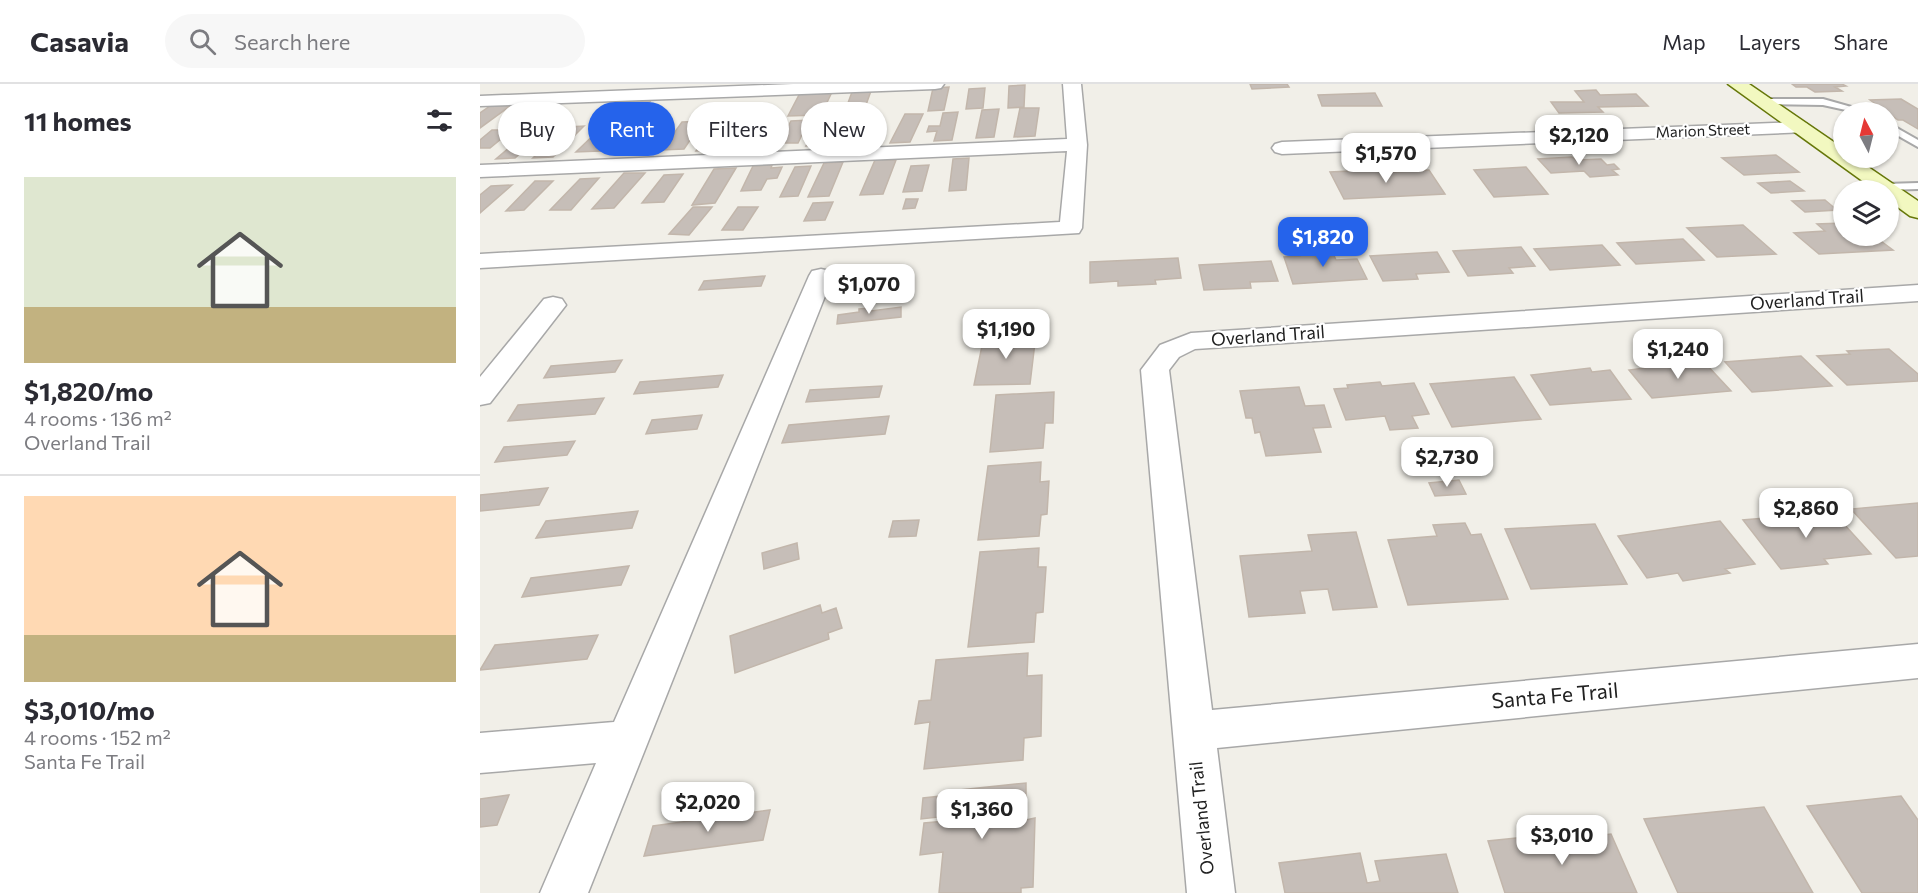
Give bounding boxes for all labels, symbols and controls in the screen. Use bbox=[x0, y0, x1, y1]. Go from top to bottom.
search box bbox=[165, 14, 585, 68]
text: Casavia bbox=[30, 24, 129, 58]
icon: search bbox=[186, 25, 219, 58]
text: Search here bbox=[234, 28, 350, 55]
text: Map bbox=[1662, 29, 1706, 54]
text: Layers bbox=[1739, 29, 1801, 54]
text: Share bbox=[1834, 29, 1888, 54]
chip: Buy bbox=[498, 102, 576, 156]
chip: Rent bbox=[588, 102, 675, 156]
chip: Filters bbox=[687, 102, 789, 156]
chip: New bbox=[801, 102, 887, 156]
north arrow bbox=[1833, 102, 1899, 168]
map controls bbox=[1833, 102, 1899, 246]
icon: filters bbox=[423, 104, 456, 137]
text: 11 homes bbox=[24, 105, 132, 136]
pin: $2,120 bbox=[1530, 115, 1628, 166]
street label: Marion Street bbox=[1655, 119, 1751, 141]
text: $2,120 bbox=[1549, 122, 1609, 146]
pin: $1,570 bbox=[1337, 133, 1435, 184]
text: $1,570 bbox=[1355, 140, 1417, 164]
button: layers bbox=[1833, 180, 1899, 246]
icon: home bbox=[186, 216, 294, 324]
pin: $1,820 bbox=[1274, 217, 1372, 268]
text: $1,820 bbox=[1292, 224, 1354, 248]
pin: $1,070 bbox=[820, 264, 918, 315]
text: $1,070 bbox=[838, 271, 900, 295]
street label: Overland Trail bbox=[1749, 284, 1865, 314]
pin: $1,190 bbox=[957, 309, 1055, 360]
text: $1,190 bbox=[977, 316, 1035, 340]
street label: Overland Trail bbox=[1210, 320, 1326, 350]
pin: $1,240 bbox=[1629, 329, 1727, 380]
text: $1,240 bbox=[1647, 336, 1709, 360]
text: $1,820/mo bbox=[24, 375, 153, 406]
text: 4 rooms · 136 m² bbox=[24, 406, 172, 430]
text: Overland Trail bbox=[24, 430, 151, 454]
pin: $2,730 bbox=[1398, 437, 1496, 488]
text: $2,730 bbox=[1415, 444, 1479, 468]
pin: $2,860 bbox=[1757, 488, 1855, 539]
text: $2,860 bbox=[1773, 495, 1839, 519]
icon: home bbox=[186, 535, 294, 643]
street label: Santa Fe Trail bbox=[1490, 677, 1619, 713]
text: $3,010/mo bbox=[24, 694, 155, 725]
text: 4 rooms · 152 m² bbox=[24, 725, 171, 749]
text: Santa Fe Trail bbox=[24, 749, 145, 773]
street label: Overland Trail bbox=[1184, 760, 1218, 876]
pin: $2,020 bbox=[659, 782, 757, 833]
text: $2,020 bbox=[675, 789, 741, 813]
pin: $1,360 bbox=[933, 789, 1031, 840]
text: $1,360 bbox=[951, 796, 1013, 820]
pin: $3,010 bbox=[1513, 815, 1611, 866]
text: $3,010 bbox=[1530, 822, 1594, 846]

